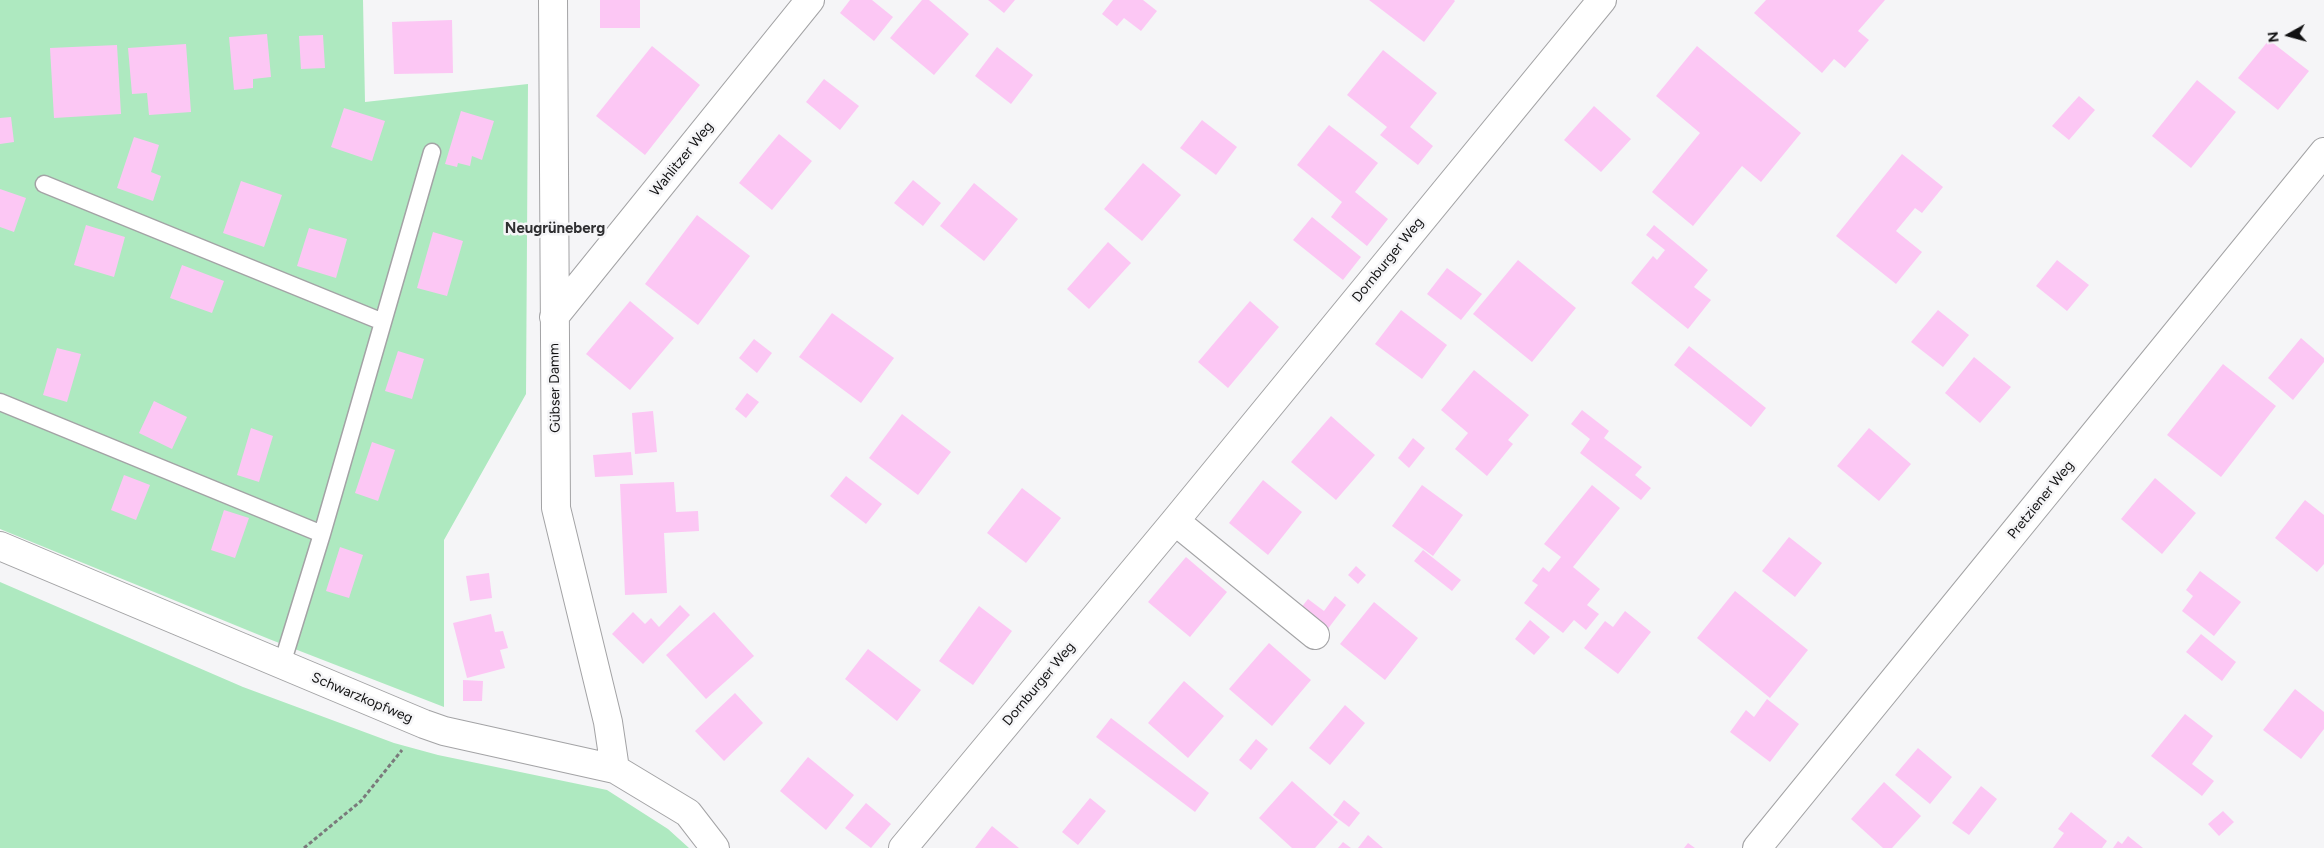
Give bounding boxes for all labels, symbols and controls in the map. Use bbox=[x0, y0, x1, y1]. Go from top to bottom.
north arrow bbox=[2264, 10, 2314, 60]
text: N bbox=[2265, 30, 2283, 43]
street label: Wahlitzer Weg bbox=[647, 118, 717, 200]
street label: Dornburger Weg bbox=[1349, 214, 1427, 306]
district label: Neugrüneberg bbox=[505, 220, 605, 238]
street label: Gübser Damm bbox=[546, 343, 564, 433]
street label: Pretziener Weg bbox=[2004, 457, 2078, 543]
street label: Dornburger Weg bbox=[999, 639, 1079, 729]
street label: Schwarzkopfweg bbox=[309, 669, 415, 727]

